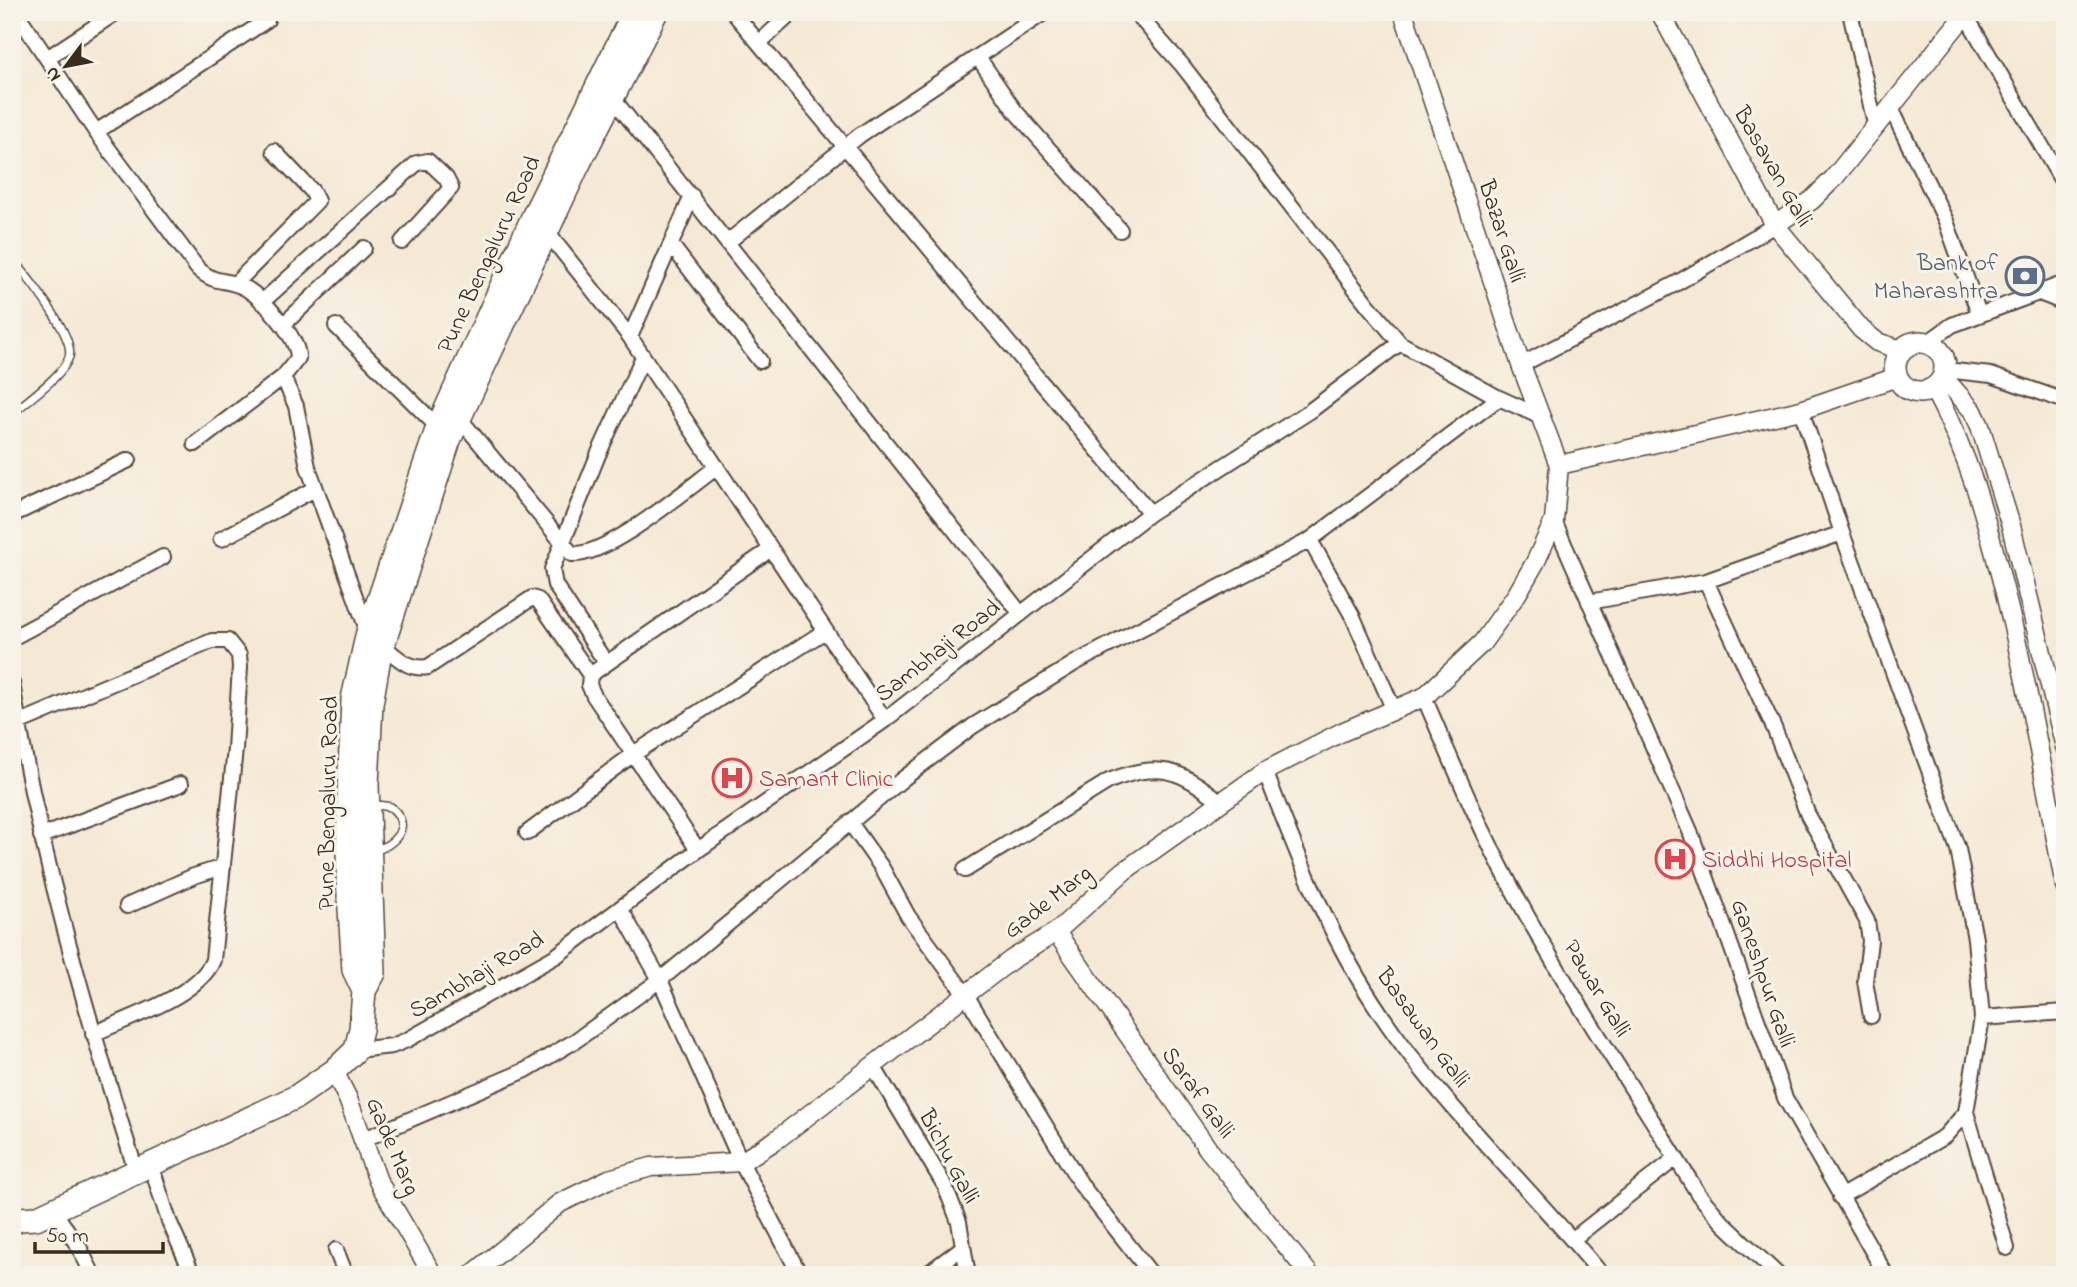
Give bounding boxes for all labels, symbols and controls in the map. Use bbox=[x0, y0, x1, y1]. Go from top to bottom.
north arrow bbox=[32, 32, 102, 102]
text: N bbox=[39, 61, 69, 86]
street label: Basavan Galli bbox=[1722, 99, 1821, 234]
street label: Pune Bengaluru Road bbox=[429, 150, 552, 360]
street label: Bazar Galli bbox=[1467, 175, 1534, 288]
place label: Bank of Maharashtra bbox=[1874, 247, 1999, 310]
bank icon: Bank of Maharashtra bbox=[2004, 255, 2046, 297]
street label: Sambhaji Road bbox=[868, 591, 1009, 712]
street label: Pune Bengaluru Road bbox=[310, 695, 349, 910]
hospital icon: Samant Clinic bbox=[711, 757, 753, 799]
place label: Samant Clinic bbox=[759, 763, 894, 798]
hospital icon: Siddhi Hospital bbox=[1654, 838, 1696, 880]
place label: Siddhi Hospital bbox=[1702, 844, 1852, 879]
street label: Gade Marg bbox=[997, 857, 1100, 949]
street label: Ganeshpur Galli bbox=[1720, 895, 1803, 1053]
street label: Sambhaji Road bbox=[403, 923, 552, 1029]
street label: Pawar Galli bbox=[1553, 934, 1639, 1045]
street label: Basawan Galli bbox=[1366, 960, 1478, 1096]
street label: Saraf Galli bbox=[1152, 1040, 1242, 1147]
street label: Gade Marg bbox=[355, 1092, 428, 1202]
street label: Bichu Galli bbox=[908, 1103, 987, 1211]
scale bar bbox=[35, 1210, 163, 1254]
text: 50 m bbox=[46, 1222, 89, 1252]

